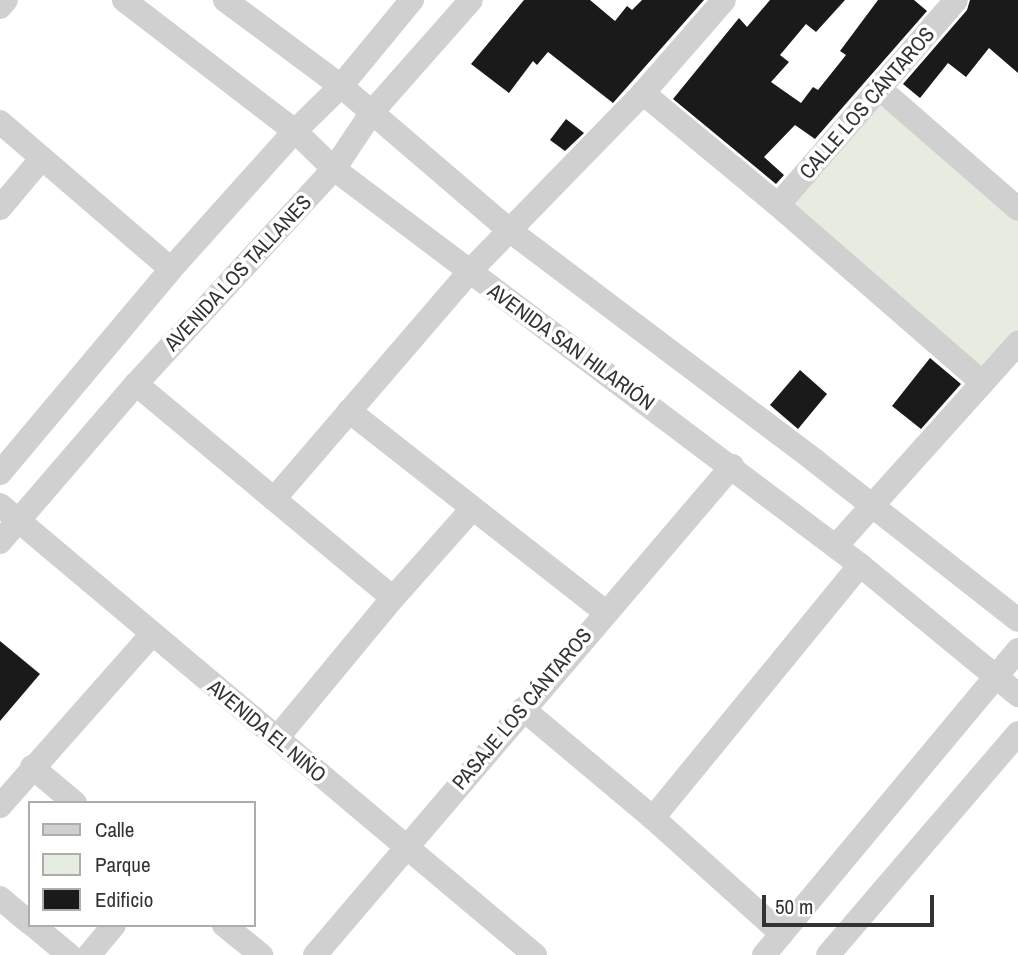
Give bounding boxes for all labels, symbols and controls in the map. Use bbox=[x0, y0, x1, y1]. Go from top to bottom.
street label: CALLE LOS CÁNTAROS bbox=[794, 22, 940, 184]
street label: AVENIDA LOS TALLANES bbox=[159, 189, 317, 357]
street label: AVENIDA SAN HILARIÓN bbox=[482, 278, 660, 416]
street label: PASAJE LOS CÁNTAROS bbox=[447, 623, 597, 795]
street label: AVENIDA EL NIÑO bbox=[202, 674, 332, 788]
legend bbox=[28, 801, 256, 927]
text: Calle bbox=[95, 815, 134, 844]
text: Parque bbox=[95, 850, 151, 879]
scale bar bbox=[766, 881, 937, 925]
text: Edificio bbox=[95, 885, 153, 914]
text: 50 m bbox=[775, 892, 813, 921]

